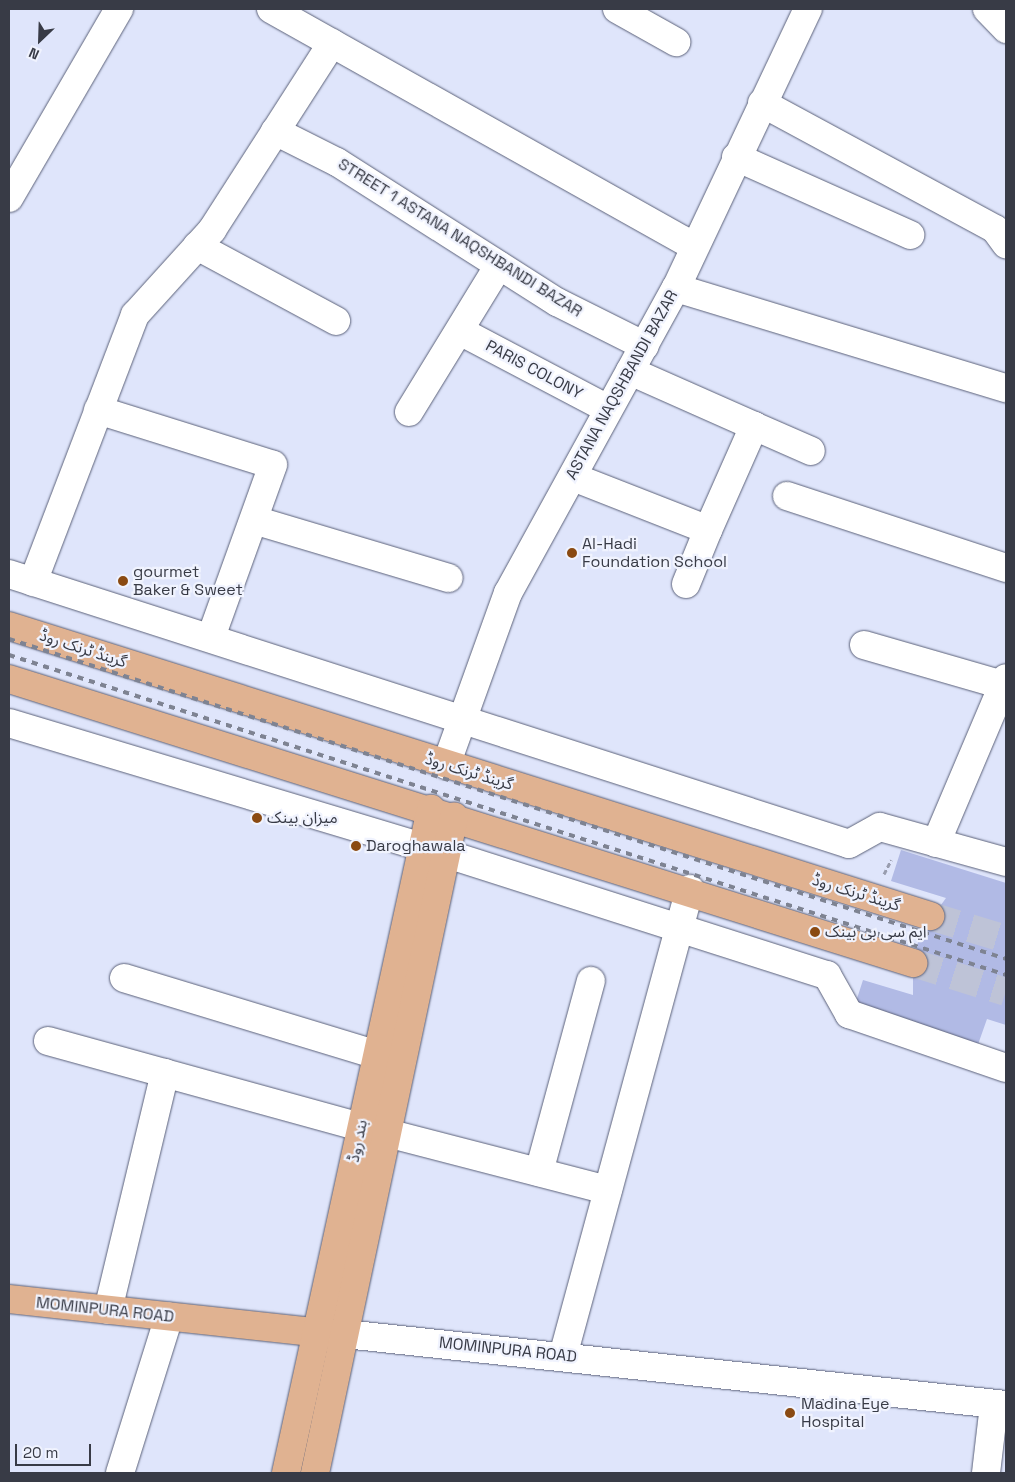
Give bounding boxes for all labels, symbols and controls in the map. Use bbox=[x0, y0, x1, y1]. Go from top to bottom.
north arrow bbox=[15, 15, 65, 65]
text: N bbox=[26, 44, 42, 64]
street label: STREET 1 ASTANA NAQSHBANDI BAZAR bbox=[334, 154, 586, 322]
street label: ASTANA NAQSHBANDI BAZAR bbox=[562, 287, 682, 483]
street label: PARIS COLONY bbox=[482, 336, 586, 404]
place label: Al-Hadi Foundation School bbox=[582, 534, 727, 572]
marker: Al-Hadi Foundation School bbox=[566, 547, 578, 559]
place label: gourmet Baker & Sweet bbox=[133, 562, 243, 600]
marker: gourmet Baker & Sweet bbox=[117, 575, 129, 587]
street label: گرینڈ ٹرنک روڈ bbox=[37, 626, 129, 672]
street label: گرینڈ ٹرنک روڈ bbox=[423, 750, 515, 794]
place label: میزان بینک bbox=[267, 808, 338, 828]
marker: میزان بینک bbox=[251, 812, 263, 824]
place label: Daroghawala bbox=[366, 836, 466, 856]
marker: Daroghawala bbox=[350, 840, 362, 852]
street label: گرینڈ ٹرنک روڈ bbox=[810, 871, 902, 915]
place label: ایم سی بی بینک bbox=[825, 922, 927, 942]
marker: ایم سی بی بینک bbox=[809, 926, 821, 938]
street label: بند روڈ bbox=[344, 1118, 372, 1164]
street label: MOMINPURA ROAD bbox=[35, 1293, 175, 1327]
street label: MOMINPURA ROAD bbox=[438, 1333, 578, 1367]
place label: Madina Eye Hospital bbox=[801, 1394, 889, 1432]
marker: Madina Eye Hospital bbox=[783, 1406, 797, 1420]
scale bar bbox=[18, 1434, 94, 1466]
text: 20 m bbox=[23, 1443, 58, 1462]

